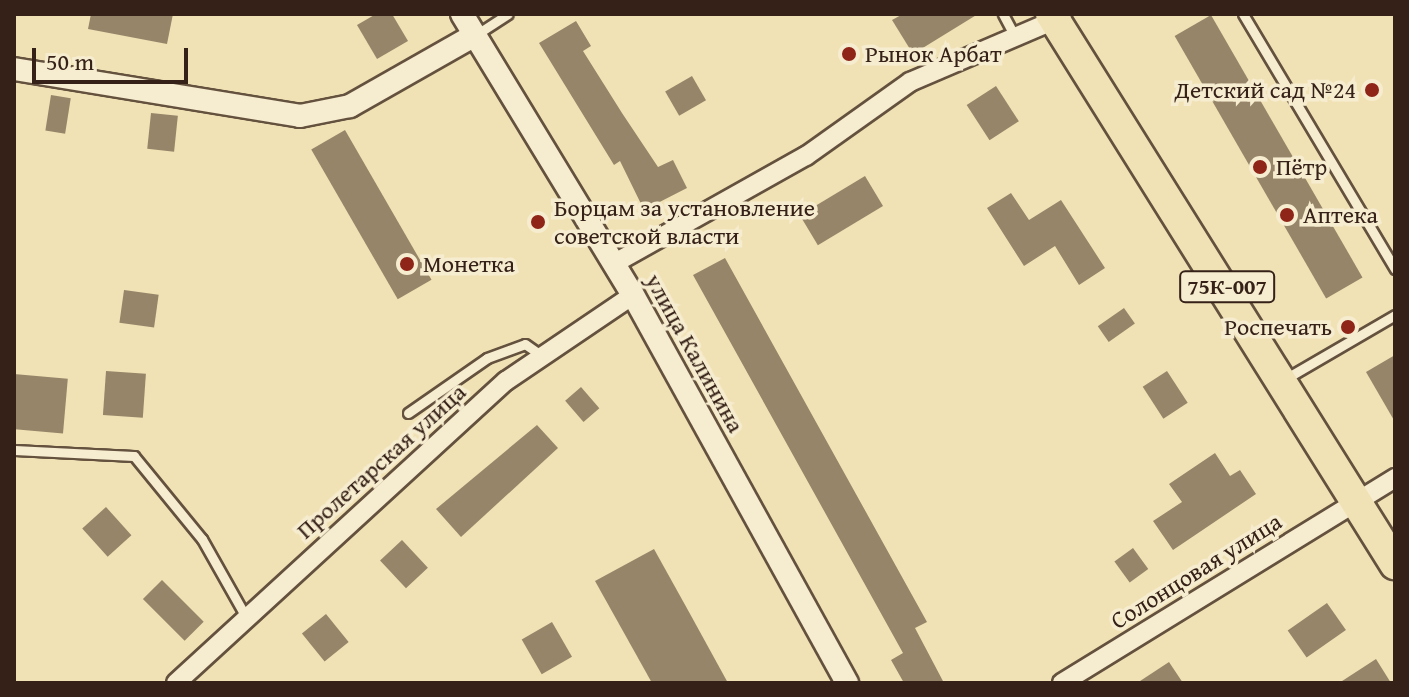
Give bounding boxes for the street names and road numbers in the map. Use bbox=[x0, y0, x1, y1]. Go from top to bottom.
street label: улица Калинина bbox=[639, 269, 751, 437]
road number: 75К-007 bbox=[1179, 269, 1275, 305]
street label: Пролетарская улица bbox=[290, 377, 472, 545]
street label: Солонцовая улица bbox=[1105, 507, 1287, 635]

